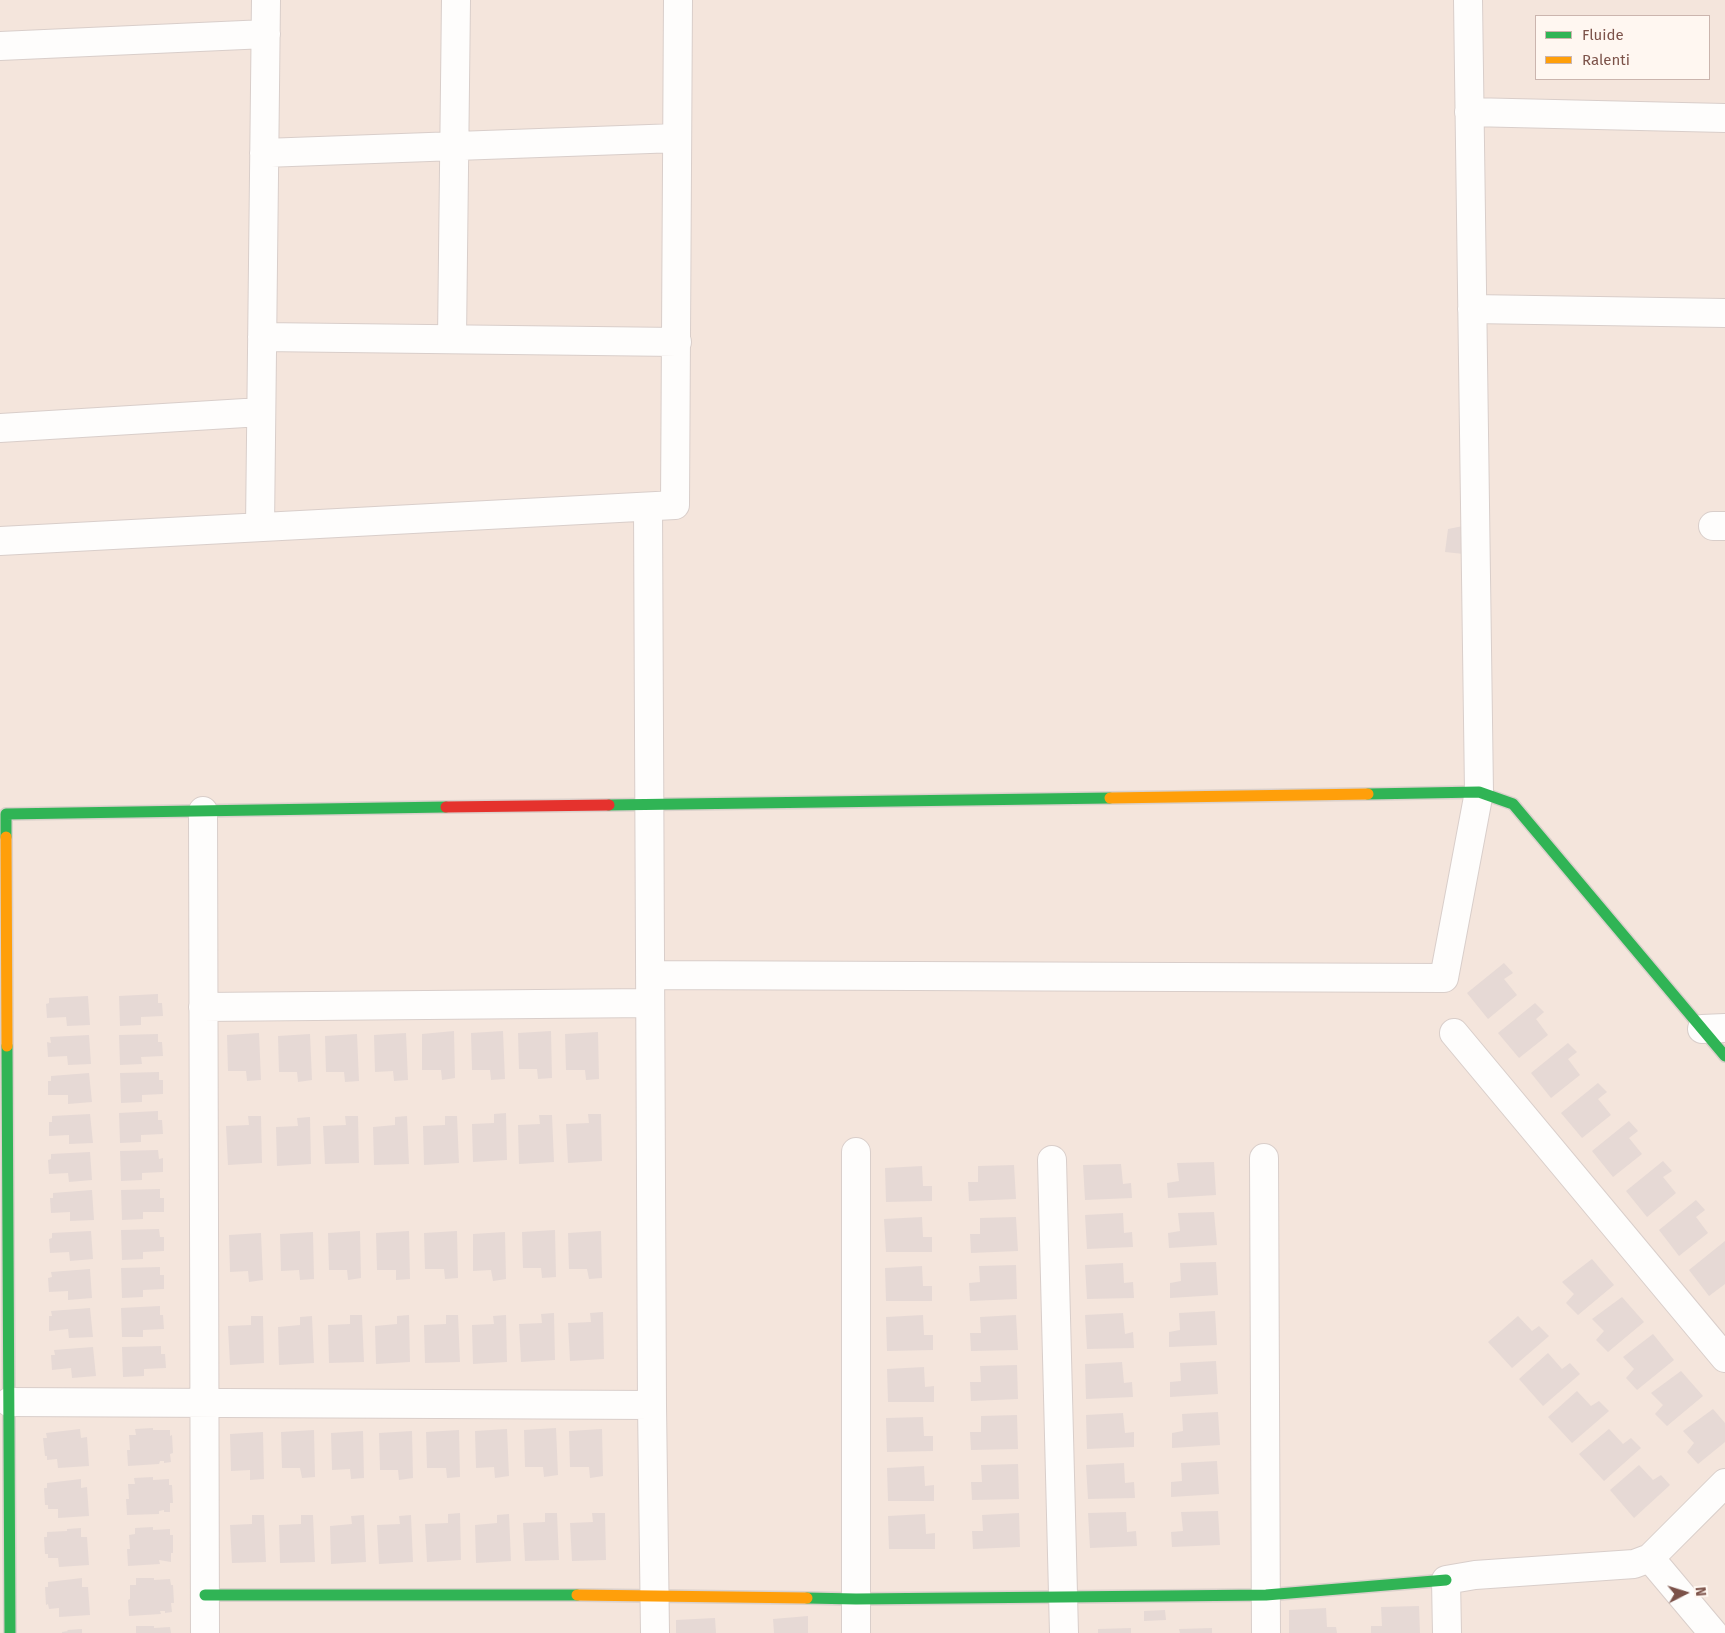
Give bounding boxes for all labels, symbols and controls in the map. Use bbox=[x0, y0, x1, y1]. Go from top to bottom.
legend bbox=[1535, 15, 1710, 80]
text: Fluide bbox=[1582, 26, 1624, 44]
text: Ralenti bbox=[1582, 51, 1630, 69]
north arrow bbox=[1660, 1568, 1710, 1618]
text: N bbox=[1692, 1586, 1709, 1597]

